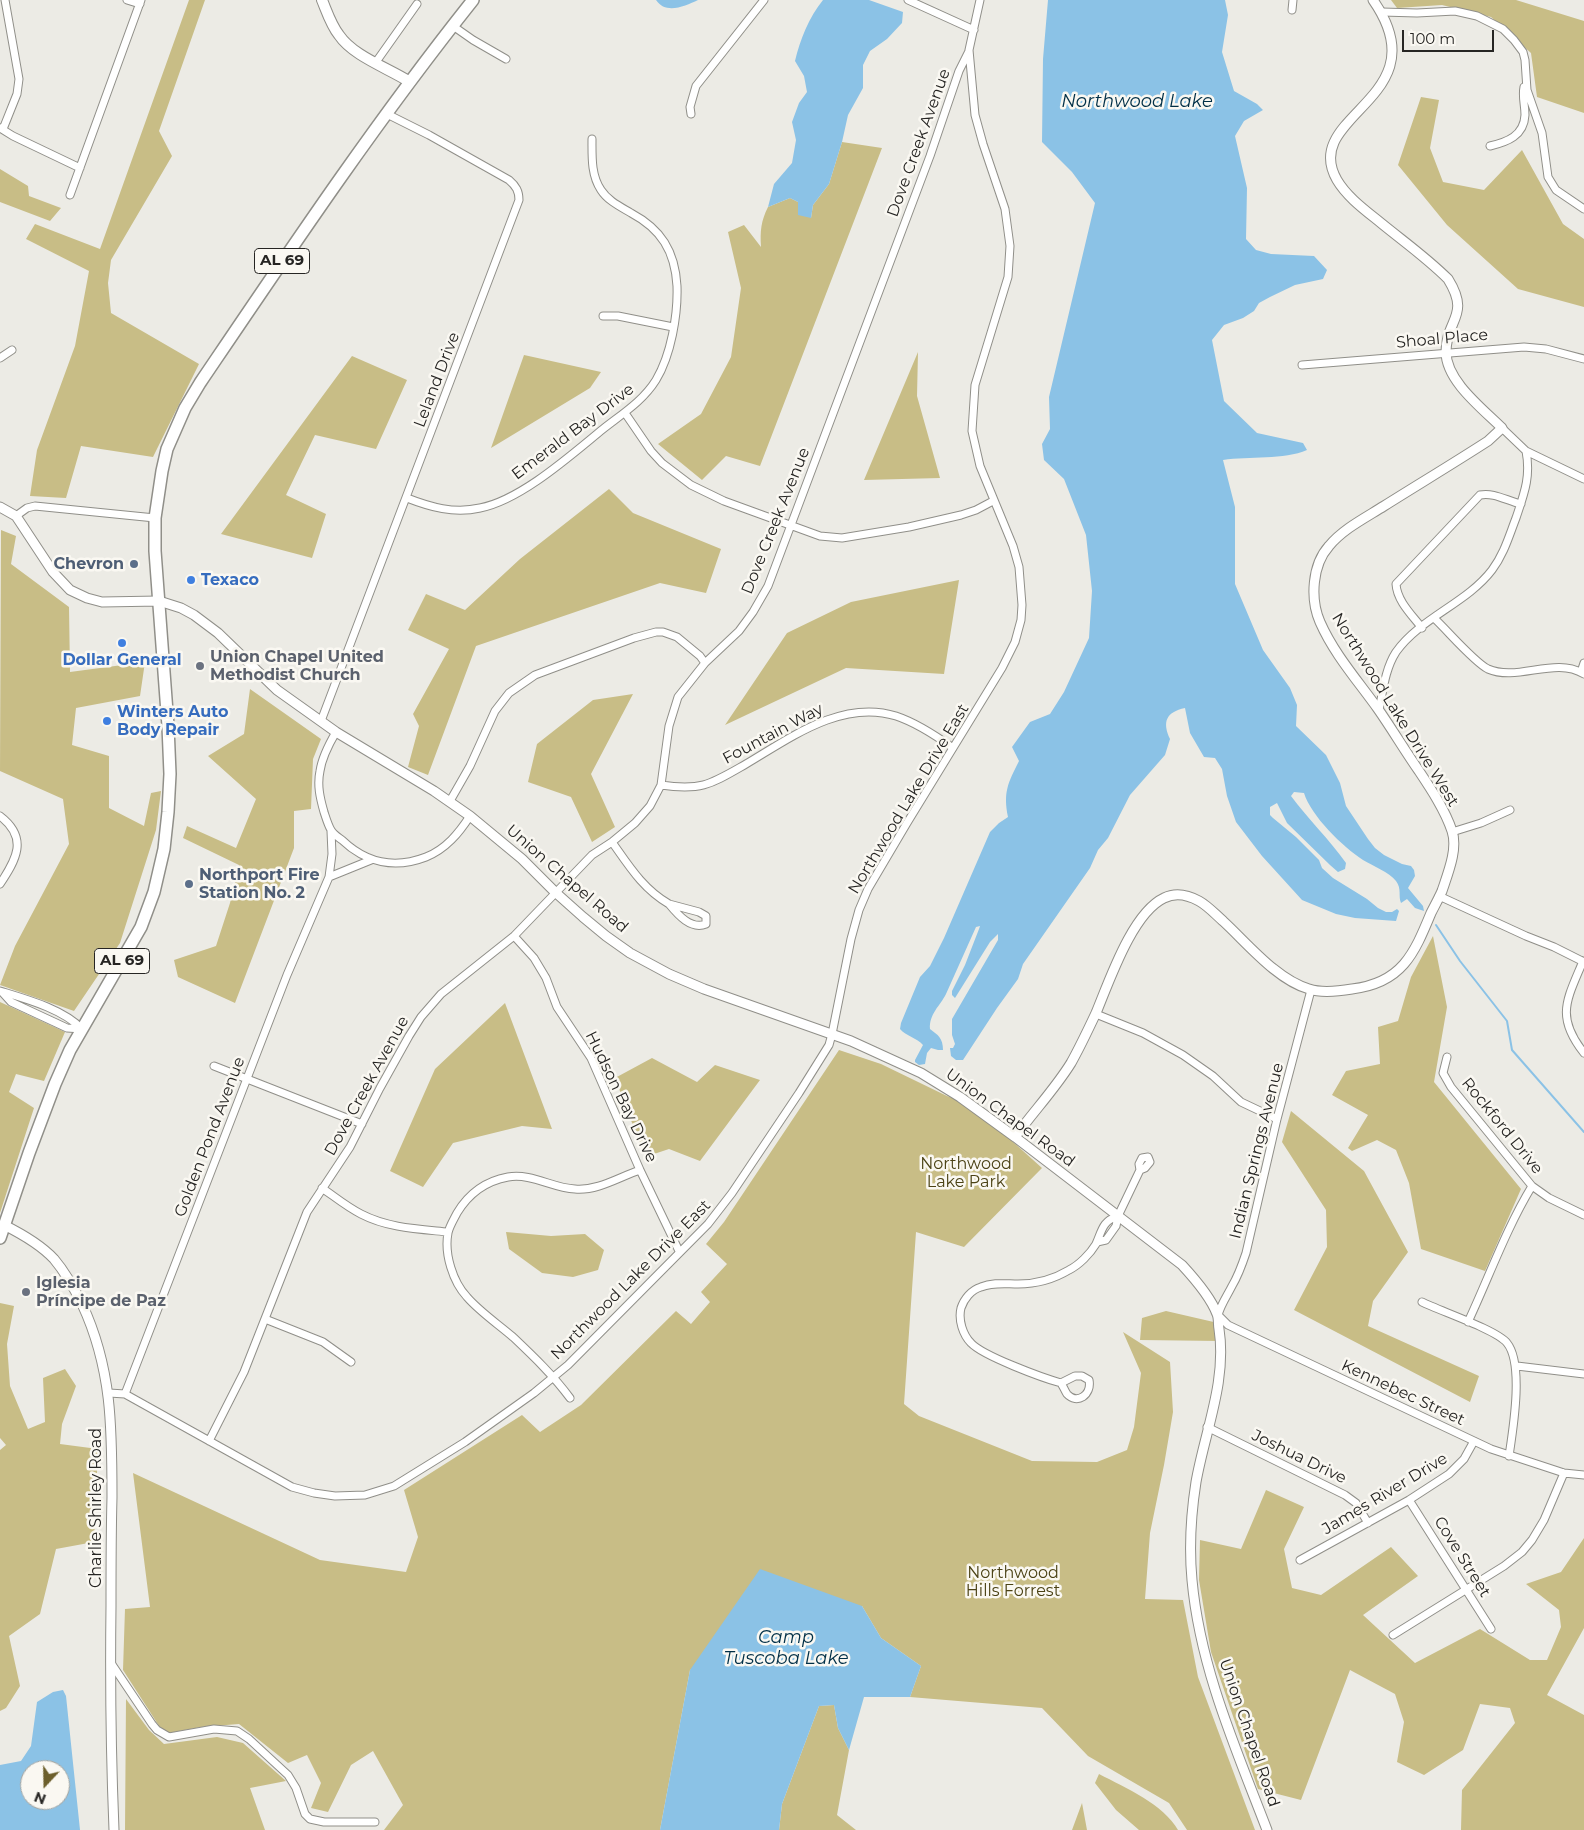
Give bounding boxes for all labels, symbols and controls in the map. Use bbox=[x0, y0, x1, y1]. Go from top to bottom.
scale bar bbox=[1404, 20, 1496, 52]
text: 100 m bbox=[1410, 29, 1455, 48]
street label: Dove Creek Avenue bbox=[883, 66, 955, 220]
water label: Northwood Lake bbox=[1061, 91, 1213, 113]
road number: AL 69 bbox=[254, 248, 310, 274]
street label: Shoal Place bbox=[1395, 325, 1489, 353]
street label: Leland Drive bbox=[410, 330, 464, 430]
street label: Emerald Bay Drive bbox=[508, 380, 638, 484]
street label: Dove Creek Avenue bbox=[738, 445, 814, 597]
place label: Chevron bbox=[53, 554, 124, 574]
marker: Chevron bbox=[128, 558, 140, 570]
place label: Texaco bbox=[201, 570, 259, 590]
marker: Texaco bbox=[185, 574, 197, 586]
street label: Northwood Lake Drive West bbox=[1327, 610, 1463, 810]
marker: Dollar General bbox=[116, 637, 128, 649]
place label: Union Chapel United Methodist Church bbox=[210, 647, 384, 685]
place label: Dollar General bbox=[62, 650, 182, 670]
marker: Union Chapel United Methodist Church bbox=[194, 660, 206, 672]
street label: Fountain Way bbox=[719, 699, 827, 769]
street label: Northwood Lake Drive East bbox=[845, 701, 973, 897]
place label: Winters Auto Body Repair bbox=[117, 702, 228, 740]
marker: Winters Auto Body Repair bbox=[101, 715, 113, 727]
street label: Union Chapel Road bbox=[502, 821, 632, 937]
place label: Northport Fire Station No. 2 bbox=[199, 865, 320, 903]
marker: Northport Fire Station No. 2 bbox=[183, 878, 195, 890]
road number: AL 69 bbox=[94, 948, 150, 974]
street label: Dove Creek Avenue bbox=[321, 1013, 413, 1159]
street label: Hudson Bay Drive bbox=[581, 1028, 661, 1166]
street label: Golden Pond Avenue bbox=[171, 1054, 249, 1220]
street label: Indian Springs Avenue bbox=[1226, 1061, 1288, 1241]
street label: Union Chapel Road bbox=[942, 1065, 1078, 1171]
street label: Rockford Drive bbox=[1457, 1074, 1547, 1178]
park label: Northwood Lake Park bbox=[920, 1154, 1012, 1192]
street label: Northwood Lake Drive East bbox=[547, 1196, 715, 1364]
place label: Iglesia Príncipe de Paz bbox=[36, 1273, 166, 1311]
marker: Iglesia Príncipe de Paz bbox=[20, 1286, 32, 1298]
street label: Kennebec Street bbox=[1338, 1356, 1468, 1430]
street label: Joshua Drive bbox=[1249, 1426, 1349, 1488]
street label: Charlie Shirley Road bbox=[86, 1428, 106, 1588]
street label: James River Drive bbox=[1319, 1449, 1451, 1539]
street label: Cove Street bbox=[1430, 1513, 1494, 1601]
park label: Northwood Hills Forrest bbox=[966, 1563, 1060, 1601]
water label: Camp Tuscoba Lake bbox=[723, 1627, 849, 1670]
street label: Union Chapel Road bbox=[1215, 1656, 1283, 1810]
north arrow bbox=[20, 1760, 70, 1810]
text: N bbox=[31, 1788, 48, 1808]

